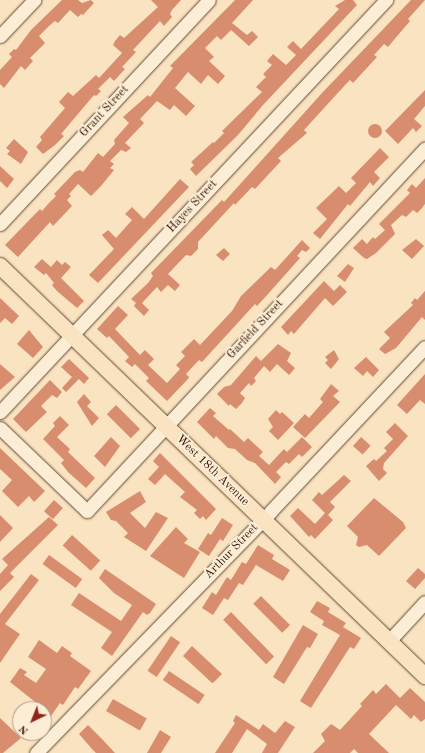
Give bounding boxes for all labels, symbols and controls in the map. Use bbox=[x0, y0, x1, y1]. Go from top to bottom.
street label: Grant Street bbox=[77, 83, 133, 141]
street label: Hayes Street bbox=[165, 178, 221, 236]
street label: Garfield Street bbox=[225, 297, 287, 363]
street label: West 18th Avenue bbox=[172, 432, 252, 510]
street label: Arthur Street bbox=[202, 521, 262, 583]
north arrow bbox=[12, 701, 52, 741]
text: N bbox=[17, 723, 31, 736]

